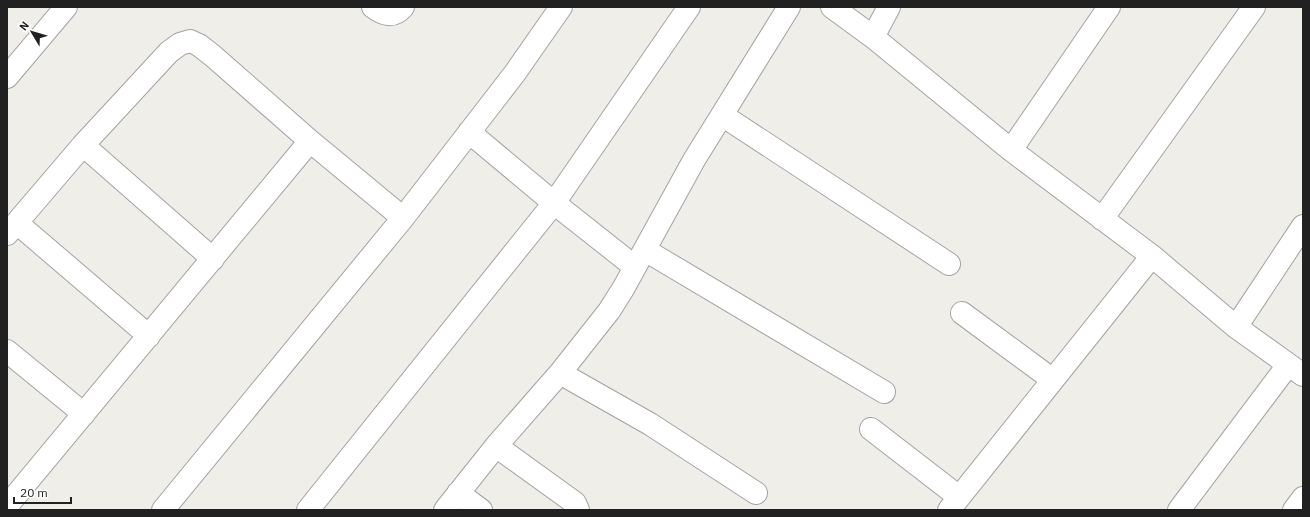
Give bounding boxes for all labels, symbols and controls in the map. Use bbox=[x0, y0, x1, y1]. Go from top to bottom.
north arrow bbox=[12, 12, 52, 52]
text: N bbox=[16, 18, 32, 33]
scale bar bbox=[14, 479, 71, 505]
text: 20 m bbox=[20, 485, 48, 500]

